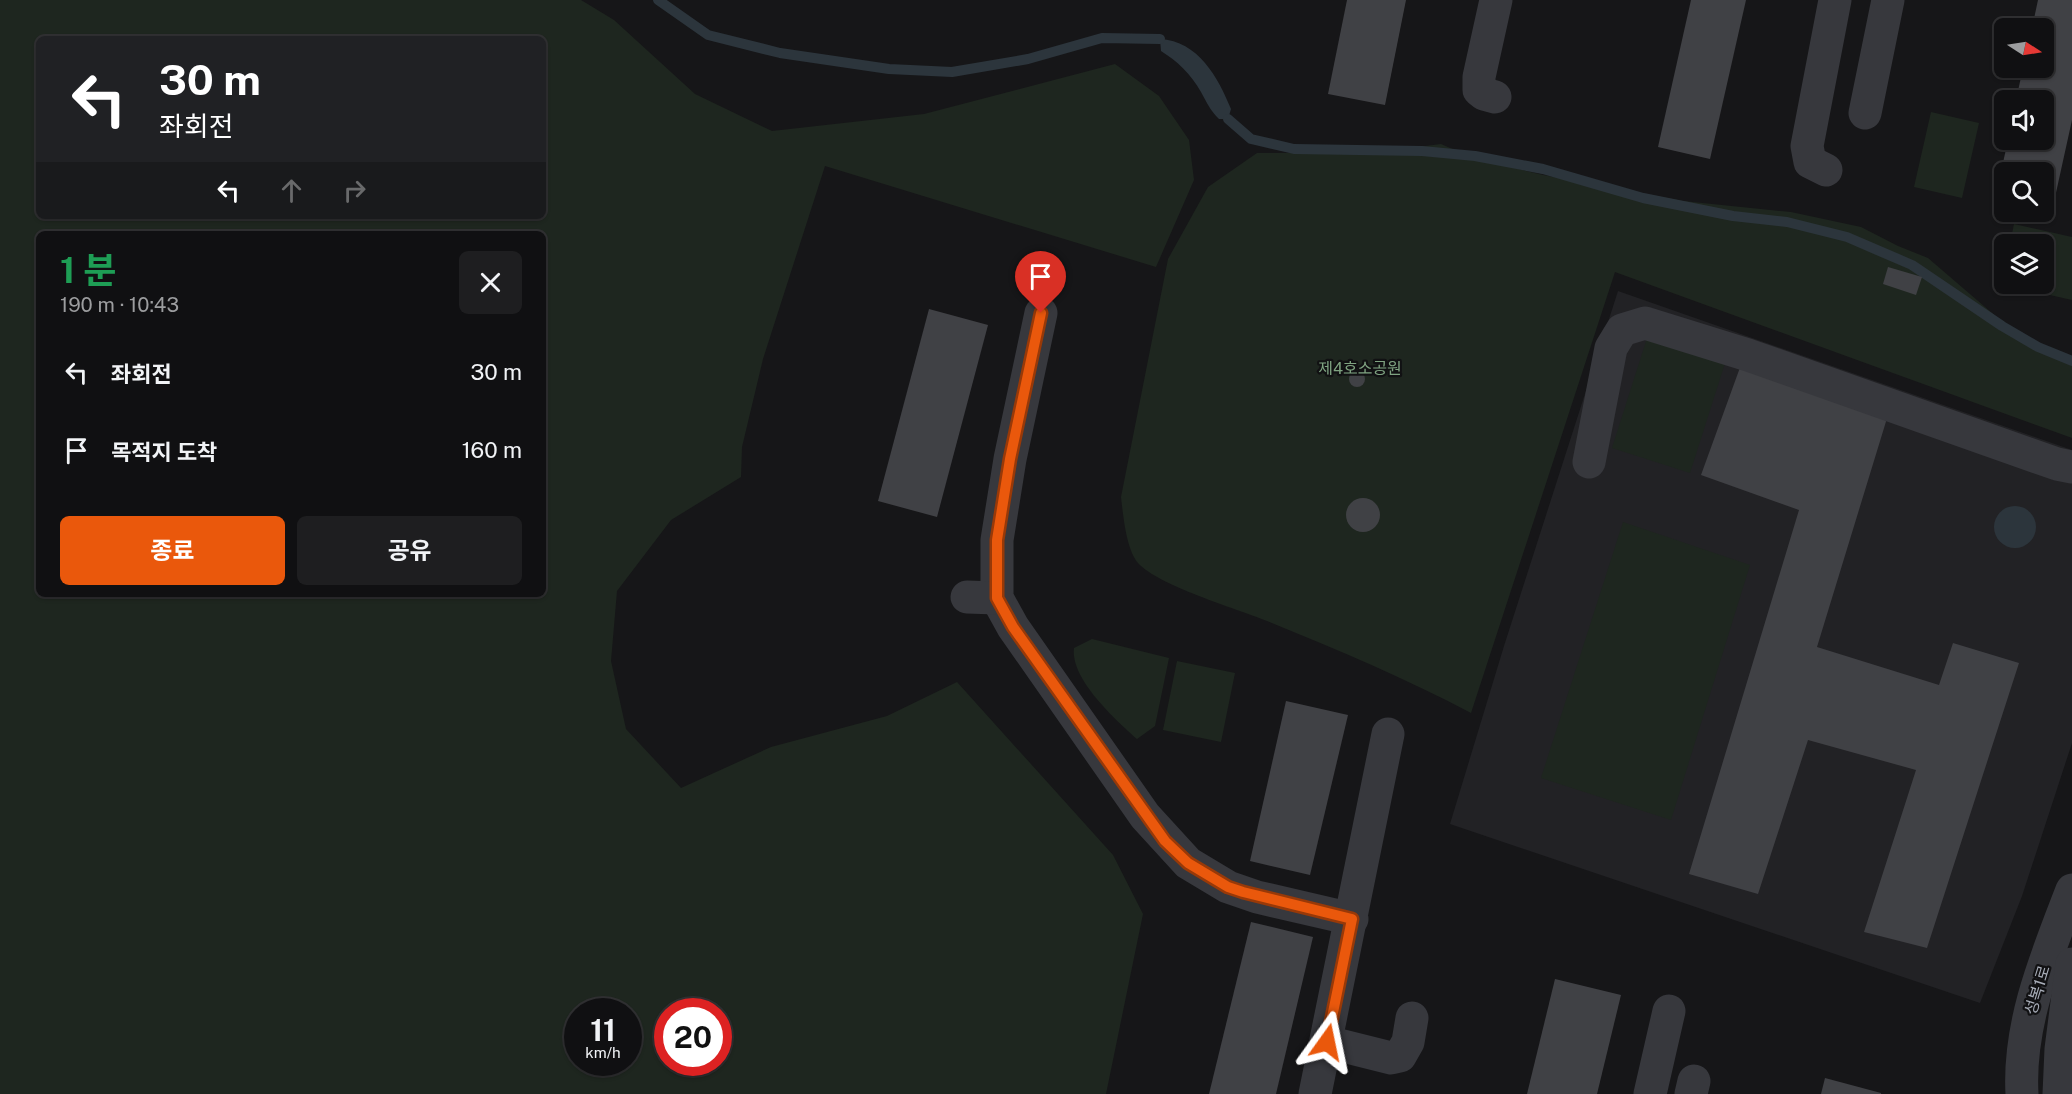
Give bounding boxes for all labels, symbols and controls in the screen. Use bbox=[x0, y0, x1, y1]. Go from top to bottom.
north arrow bbox=[1994, 18, 2054, 78]
map controls bbox=[1994, 18, 2054, 294]
text: 30 m bbox=[159, 55, 261, 104]
icon: left bbox=[60, 60, 138, 138]
button: sound bbox=[1994, 90, 2054, 150]
text: 좌회전 bbox=[159, 110, 234, 142]
button: search bbox=[1994, 162, 2054, 222]
icon: left bbox=[212, 174, 245, 207]
icon: ahead bbox=[275, 174, 308, 207]
icon: right bbox=[338, 174, 371, 207]
button: layers bbox=[1994, 234, 2054, 294]
text: 1 분 bbox=[60, 249, 117, 291]
button: close bbox=[459, 251, 522, 314]
pin bbox=[1015, 251, 1066, 313]
icon: arrive bbox=[1024, 260, 1057, 293]
text: 190 m · 10:43 bbox=[60, 293, 179, 317]
icon: left bbox=[60, 356, 93, 389]
text: 30 m bbox=[470, 359, 522, 385]
park label: 제4호소공원 bbox=[1318, 359, 1402, 378]
text: 좌회전 bbox=[111, 361, 172, 387]
icon: arrive bbox=[60, 434, 93, 467]
text: 160 m bbox=[462, 437, 522, 463]
text: 목적지 도착 bbox=[111, 439, 217, 465]
button: 종료 bbox=[60, 516, 285, 585]
button: 공유 bbox=[297, 516, 522, 585]
street label: 성복1로 bbox=[2021, 963, 2054, 1017]
speed limit sign: 20 bbox=[654, 998, 732, 1076]
position arrow bbox=[1295, 1010, 1359, 1074]
text: 11 bbox=[590, 1012, 616, 1048]
text: km/h bbox=[585, 1044, 621, 1061]

